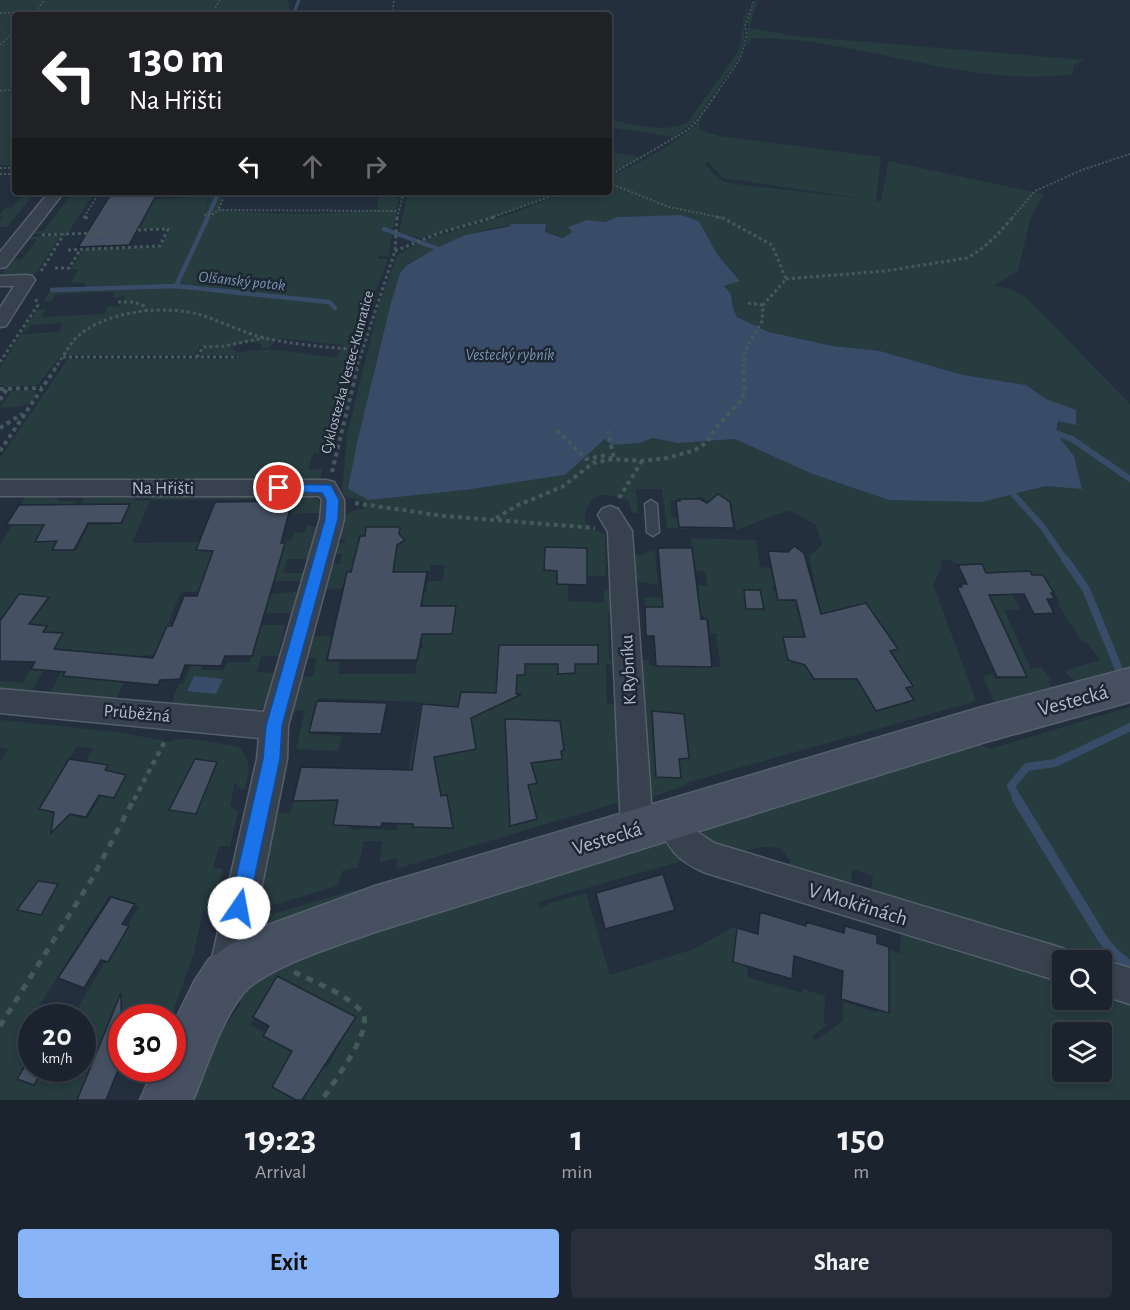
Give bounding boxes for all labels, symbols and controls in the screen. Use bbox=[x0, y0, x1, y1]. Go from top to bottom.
icon: left bbox=[30, 36, 108, 114]
text: 130 m bbox=[129, 38, 224, 80]
text: Na Hřišti bbox=[129, 87, 222, 114]
icon: left bbox=[233, 150, 266, 183]
icon: ahead bbox=[296, 150, 329, 183]
icon: right bbox=[359, 150, 392, 183]
water label: Olšanský potok bbox=[198, 268, 286, 295]
street label: Cyklostezka Vestec-Kunratice bbox=[318, 289, 377, 455]
water label: Vestecký rybník bbox=[465, 347, 555, 363]
pin bbox=[253, 462, 304, 513]
icon: arrive bbox=[262, 471, 295, 504]
street label: Na Hřišti bbox=[132, 480, 194, 498]
street label: K Rybníku bbox=[618, 634, 640, 705]
street label: Vestecká bbox=[1036, 681, 1111, 720]
street label: Průběžná bbox=[103, 702, 171, 726]
street label: Vestecká bbox=[570, 818, 645, 859]
position arrow bbox=[207, 876, 271, 940]
street label: V Mokřinách bbox=[806, 879, 910, 930]
map controls bbox=[1052, 950, 1112, 1082]
button: search bbox=[1052, 950, 1112, 1010]
speed limit sign: 30 bbox=[108, 1004, 186, 1082]
text: 20 bbox=[42, 1021, 72, 1051]
button: layers bbox=[1052, 1022, 1112, 1082]
text: km/h bbox=[42, 1051, 72, 1066]
text: 19:23 bbox=[245, 1121, 316, 1157]
text: 1 bbox=[570, 1121, 583, 1157]
text: 150 bbox=[838, 1121, 885, 1157]
text: Arrival bbox=[255, 1162, 306, 1182]
text: min bbox=[561, 1162, 592, 1182]
text: m bbox=[853, 1162, 869, 1182]
button: Exit bbox=[18, 1229, 559, 1298]
button: Share bbox=[571, 1229, 1112, 1298]

